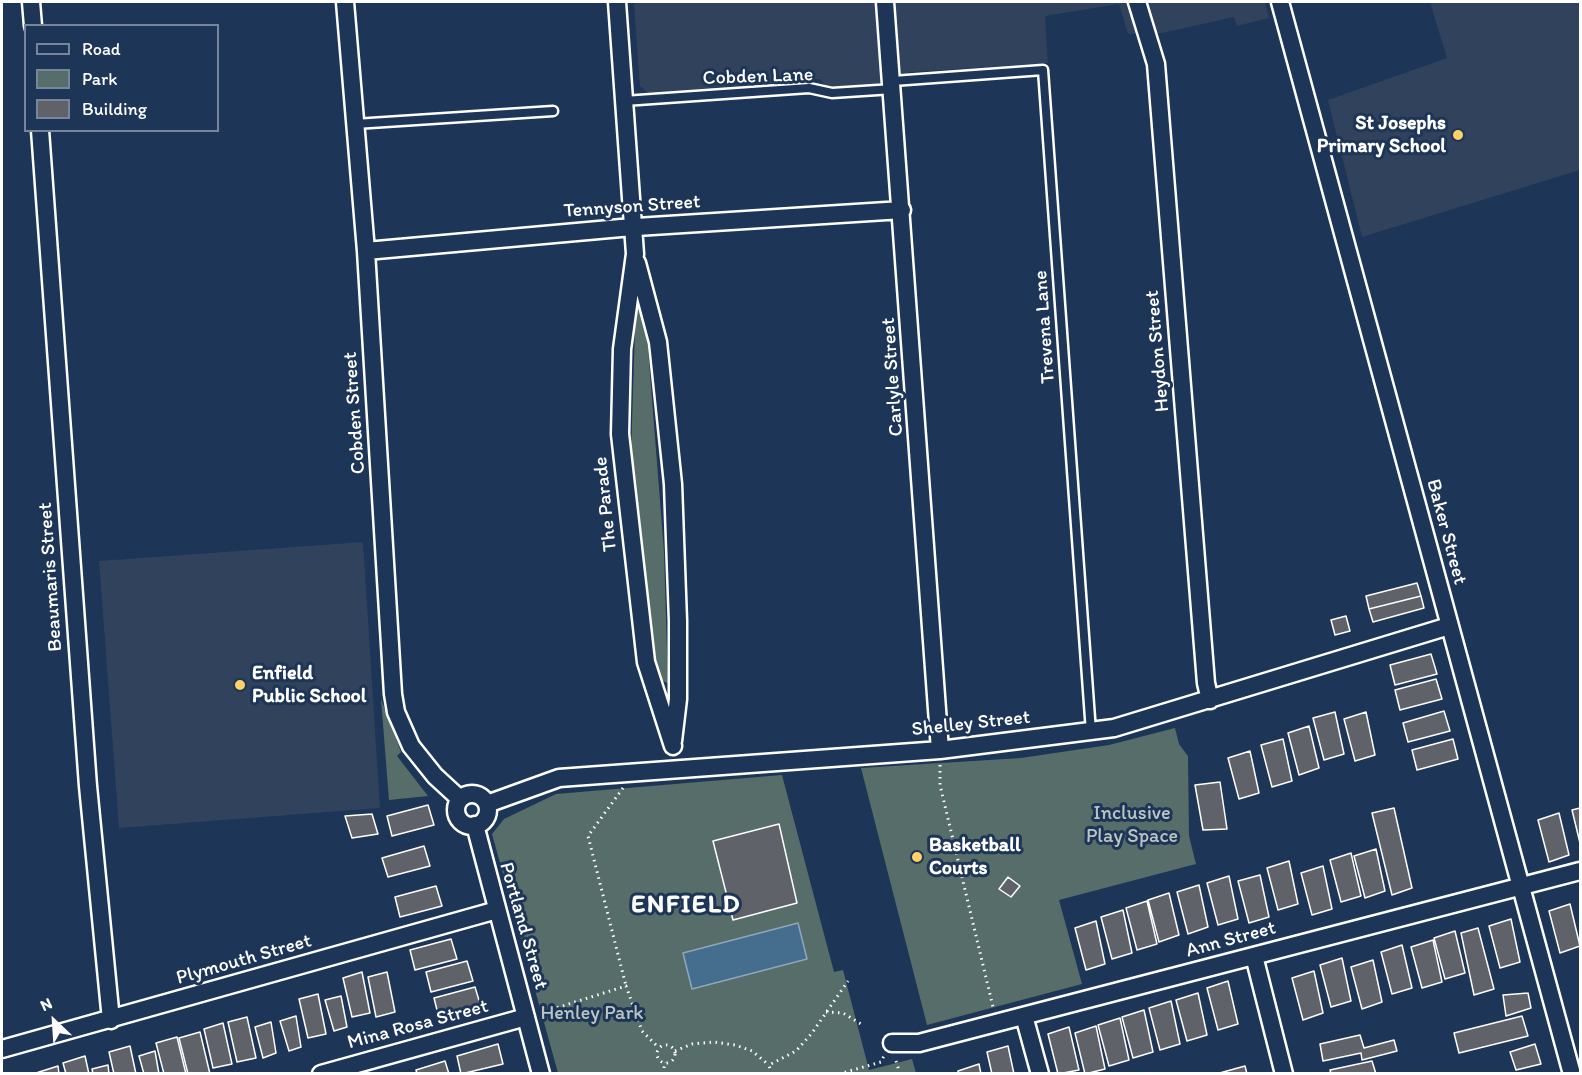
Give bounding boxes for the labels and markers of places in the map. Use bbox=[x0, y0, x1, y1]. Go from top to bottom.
place label: St Josephs Primary School bbox=[1317, 112, 1446, 159]
marker: St Josephs Primary School bbox=[1451, 128, 1465, 142]
place label: Enfield Public School bbox=[252, 662, 366, 709]
marker: Enfield Public School bbox=[233, 678, 247, 692]
place label: Basketball Courts bbox=[929, 834, 1021, 881]
marker: Basketball Courts bbox=[910, 850, 924, 864]

